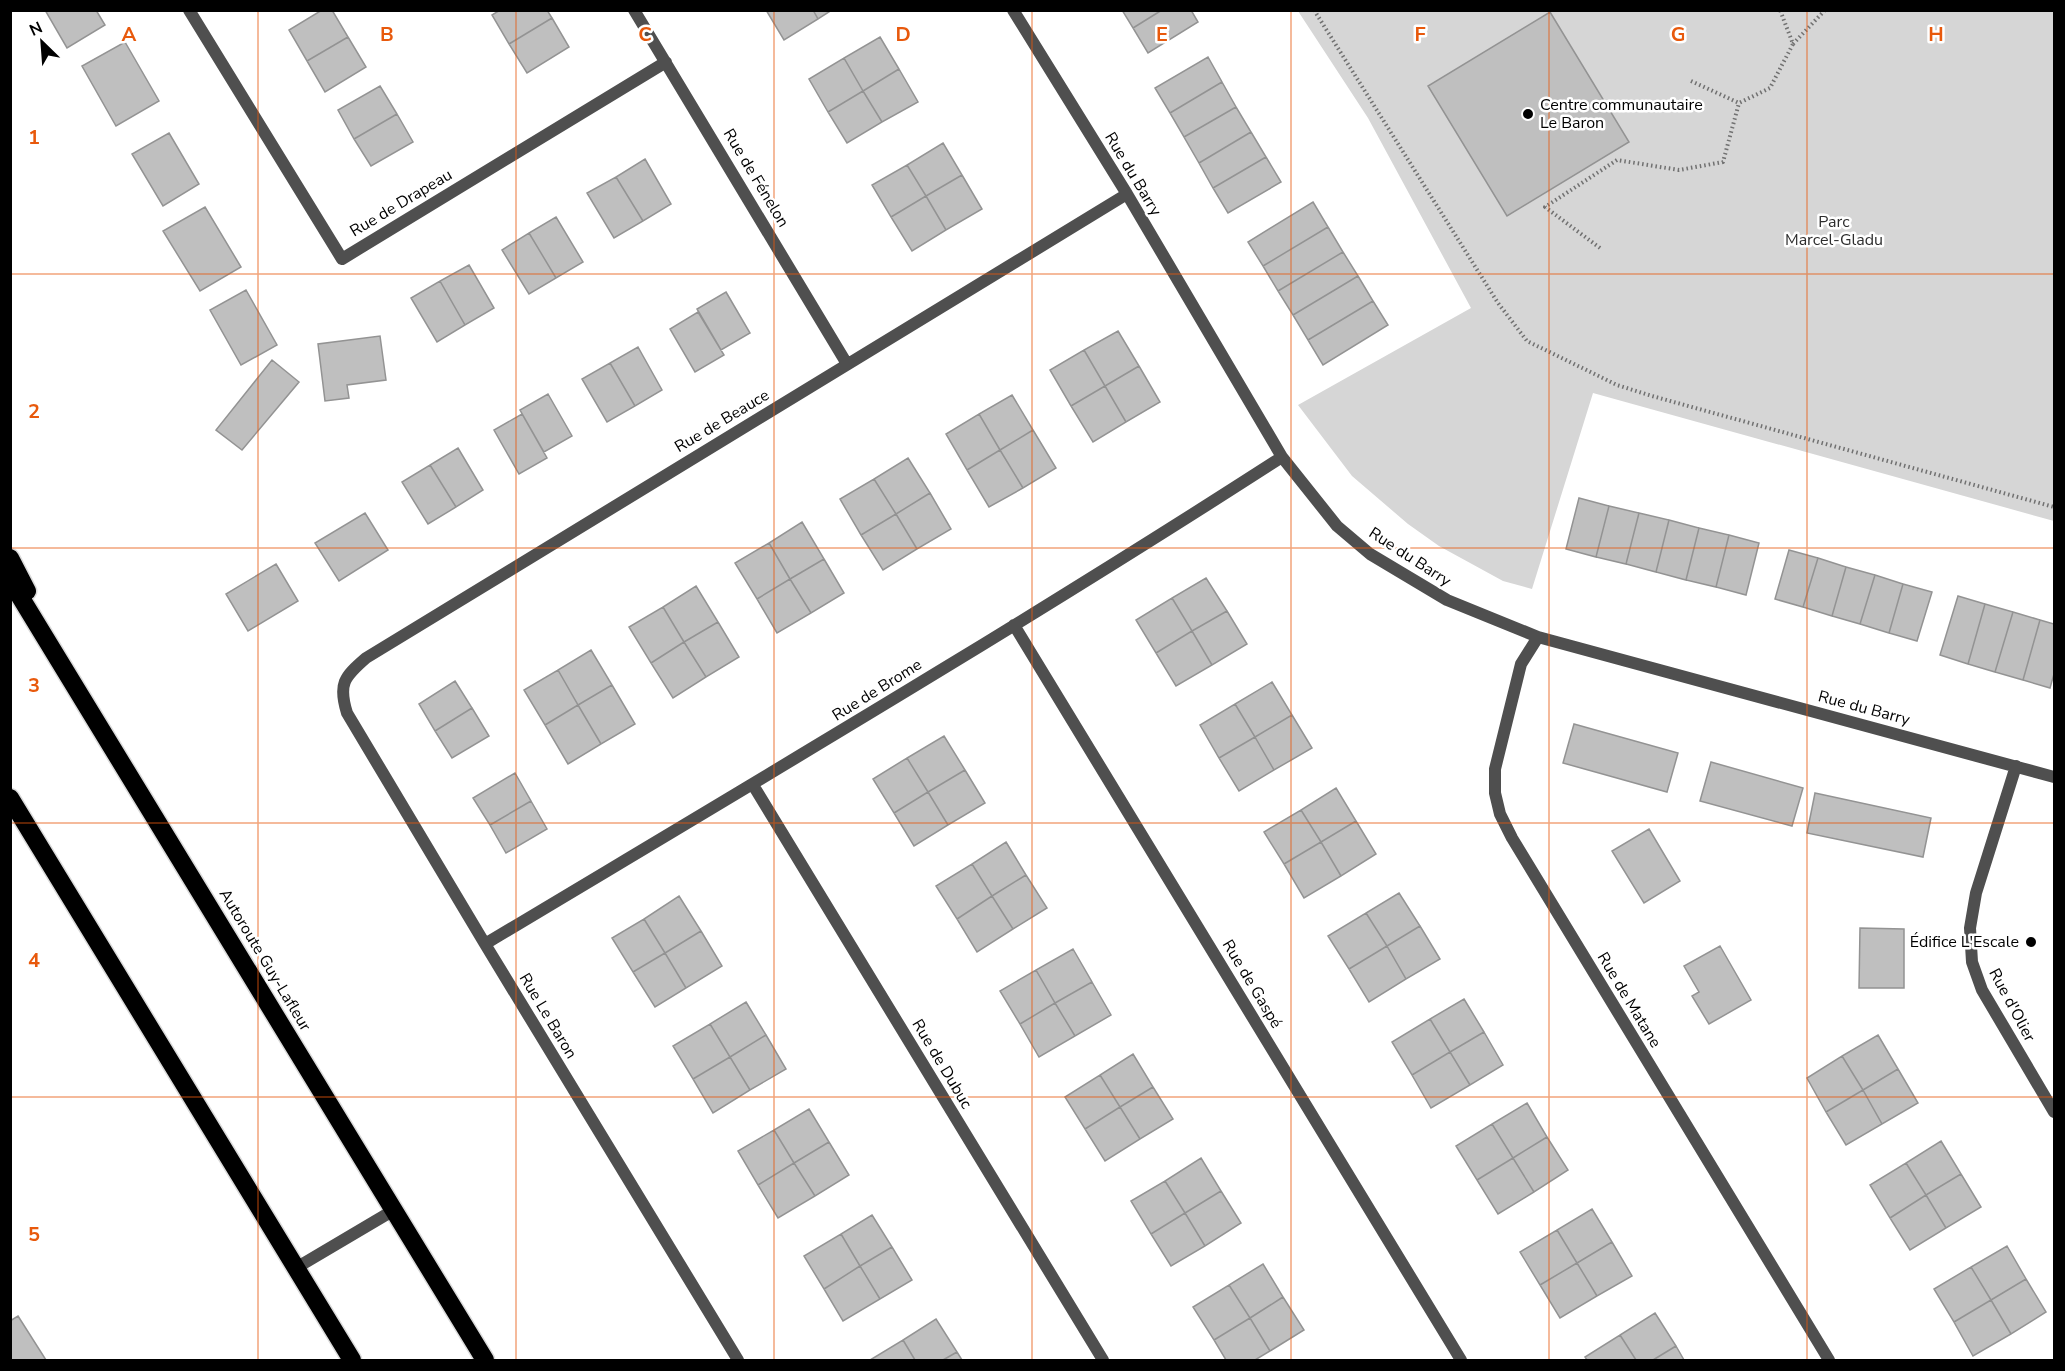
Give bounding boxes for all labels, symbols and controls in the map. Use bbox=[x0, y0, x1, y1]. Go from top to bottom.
north arrow bbox=[12, 12, 72, 72]
text: N bbox=[26, 17, 46, 42]
text: A bbox=[122, 21, 137, 48]
text: B bbox=[380, 21, 394, 48]
text: C bbox=[638, 21, 652, 48]
text: D bbox=[895, 21, 911, 48]
text: E bbox=[1156, 21, 1168, 48]
text: F bbox=[1414, 21, 1426, 48]
text: G bbox=[1671, 21, 1685, 48]
text: H bbox=[1928, 21, 1944, 48]
place label: Centre communautaire Le Baron bbox=[1540, 94, 1703, 134]
marker: Centre communautaire Le Baron bbox=[1521, 107, 1535, 121]
text: 1 bbox=[28, 124, 40, 151]
street label: Rue de Fénelon bbox=[718, 125, 794, 231]
street label: Rue du Barry bbox=[1099, 128, 1167, 221]
street label: Rue de Drapeau bbox=[346, 164, 456, 242]
park label: Parc Marcel-Gladu bbox=[1785, 211, 1883, 251]
street label: Rue de Beauce bbox=[671, 384, 773, 458]
text: 2 bbox=[28, 398, 40, 425]
street label: Rue du Barry bbox=[1365, 522, 1456, 592]
street label: Rue de Brome bbox=[828, 654, 926, 726]
text: 3 bbox=[28, 672, 40, 699]
street label: Rue du Barry bbox=[1816, 685, 1913, 731]
street label: Autoroute Guy-Lafleur bbox=[214, 885, 316, 1035]
place label: Édifice L'Escale bbox=[1910, 931, 2019, 953]
marker: Édifice L'Escale bbox=[2024, 935, 2038, 949]
street label: Rue de Gaspé bbox=[1217, 936, 1287, 1032]
text: 4 bbox=[28, 947, 40, 974]
street label: Rue de Matane bbox=[1592, 948, 1666, 1052]
street label: Rue d'Olier bbox=[1983, 964, 2041, 1046]
street label: Rue Le Baron bbox=[514, 969, 582, 1063]
street label: Rue de Dubuc bbox=[907, 1015, 978, 1113]
text: 5 bbox=[28, 1221, 40, 1248]

